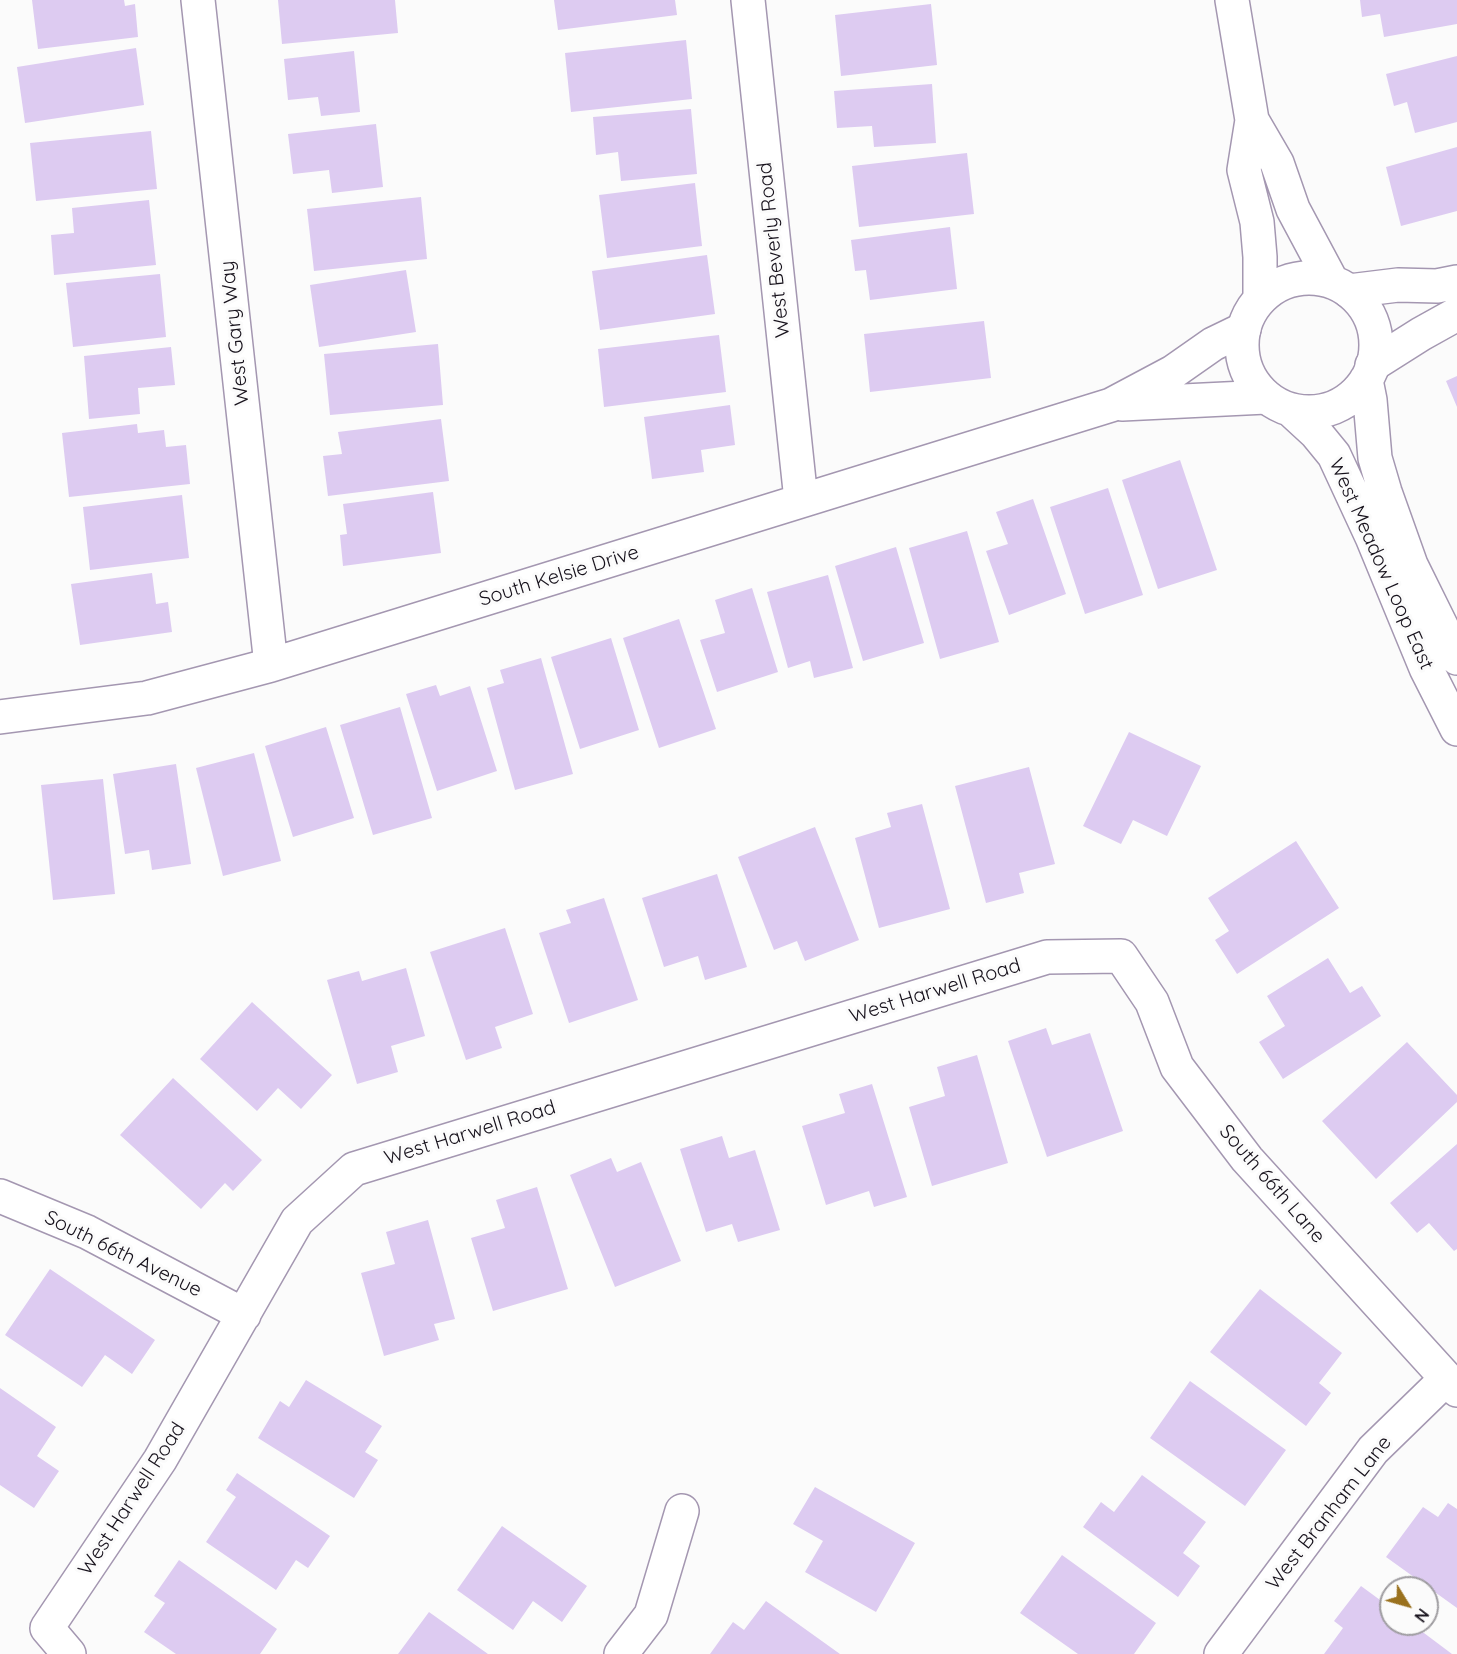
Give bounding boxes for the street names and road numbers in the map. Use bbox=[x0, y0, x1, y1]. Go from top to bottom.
street label: West Beverly Road bbox=[753, 161, 795, 339]
street label: West Gary Way bbox=[215, 259, 255, 407]
street label: West Meadow Loop East bbox=[1324, 455, 1438, 673]
street label: South Kelsie Drive bbox=[476, 540, 642, 612]
street label: West Harwell Road bbox=[846, 954, 1024, 1028]
street label: West Harwell Road bbox=[381, 1096, 559, 1170]
street label: South 66th Lane bbox=[1214, 1120, 1330, 1248]
street label: South 66th Avenue bbox=[41, 1206, 205, 1302]
street label: West Harwell Road bbox=[74, 1418, 190, 1580]
street label: West Branham Lane bbox=[1261, 1431, 1397, 1595]

